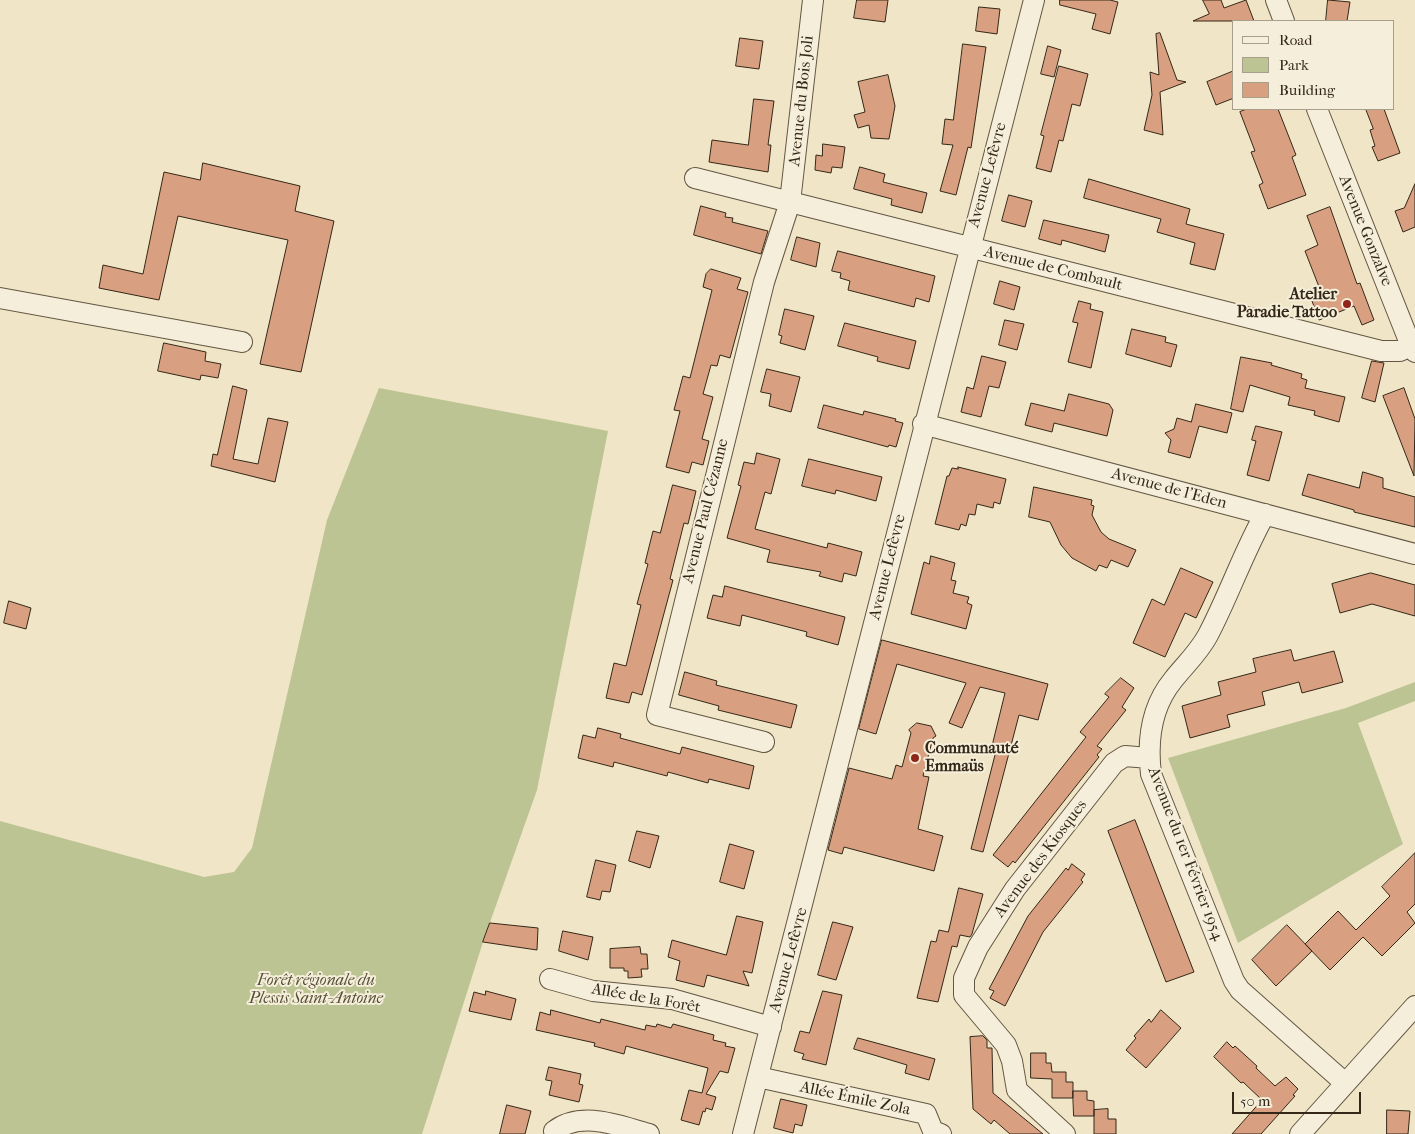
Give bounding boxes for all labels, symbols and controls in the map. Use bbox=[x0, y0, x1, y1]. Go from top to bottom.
legend bbox=[1232, 20, 1395, 110]
text: Road bbox=[1279, 31, 1312, 49]
street label: Avenue du Bois Joli bbox=[786, 35, 818, 167]
text: Park bbox=[1279, 56, 1309, 74]
text: Building bbox=[1279, 81, 1335, 99]
street label: Avenue Lefèvre bbox=[965, 120, 1011, 230]
street label: Avenue Gonzalve bbox=[1334, 173, 1396, 289]
street label: Avenue de Combault bbox=[982, 243, 1124, 295]
place label: Atelier Paradie Tattoo bbox=[1237, 285, 1337, 323]
marker: Atelier Paradie Tattoo bbox=[1341, 298, 1353, 310]
street label: Avenue Paul Cézanne bbox=[679, 437, 733, 585]
street label: Avenue de l'Eden bbox=[1109, 464, 1229, 514]
street label: Avenue Lefèvre bbox=[866, 512, 910, 622]
place label: Communauté Emmaüs bbox=[925, 739, 1019, 777]
marker: Communauté Emmaüs bbox=[909, 752, 921, 764]
street label: Avenue du 1er Février 1954 bbox=[1143, 764, 1227, 944]
street label: Avenue des Kiosques bbox=[990, 796, 1092, 922]
street label: Avenue Lefèvre bbox=[766, 905, 812, 1015]
park label: Forêt régionale du Plessis Saint-Antoine bbox=[249, 971, 383, 1009]
street label: Allée de la Forêt bbox=[590, 980, 702, 1018]
street label: Allée Émile Zola bbox=[798, 1078, 912, 1120]
scale bar bbox=[1235, 1082, 1364, 1114]
text: 50 m bbox=[1240, 1092, 1270, 1110]

